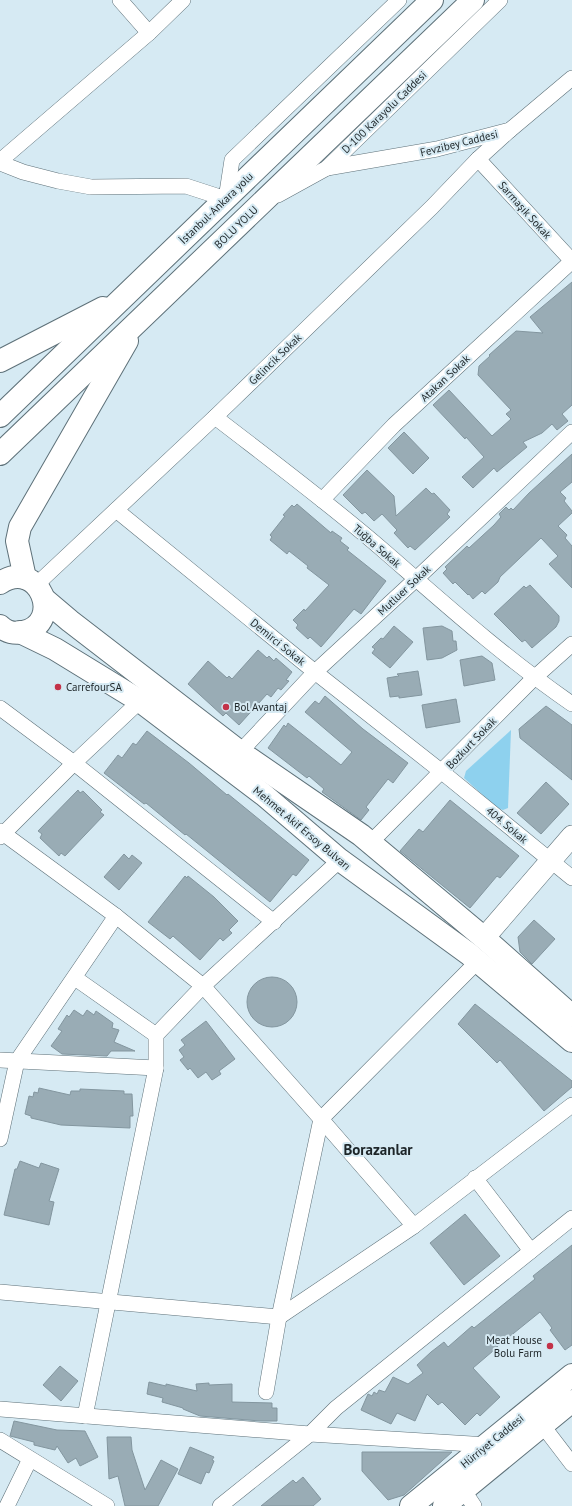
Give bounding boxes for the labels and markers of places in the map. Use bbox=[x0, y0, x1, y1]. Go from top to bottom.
place label: CarrefourSA bbox=[66, 680, 122, 694]
marker: CarrefourSA bbox=[53, 682, 63, 692]
place label: Bol Avantaj bbox=[234, 700, 287, 714]
marker: Bol Avantaj bbox=[221, 702, 231, 712]
place label: Meat House Bolu Farm bbox=[486, 1333, 542, 1360]
marker: Meat House Bolu Farm bbox=[545, 1341, 555, 1351]

